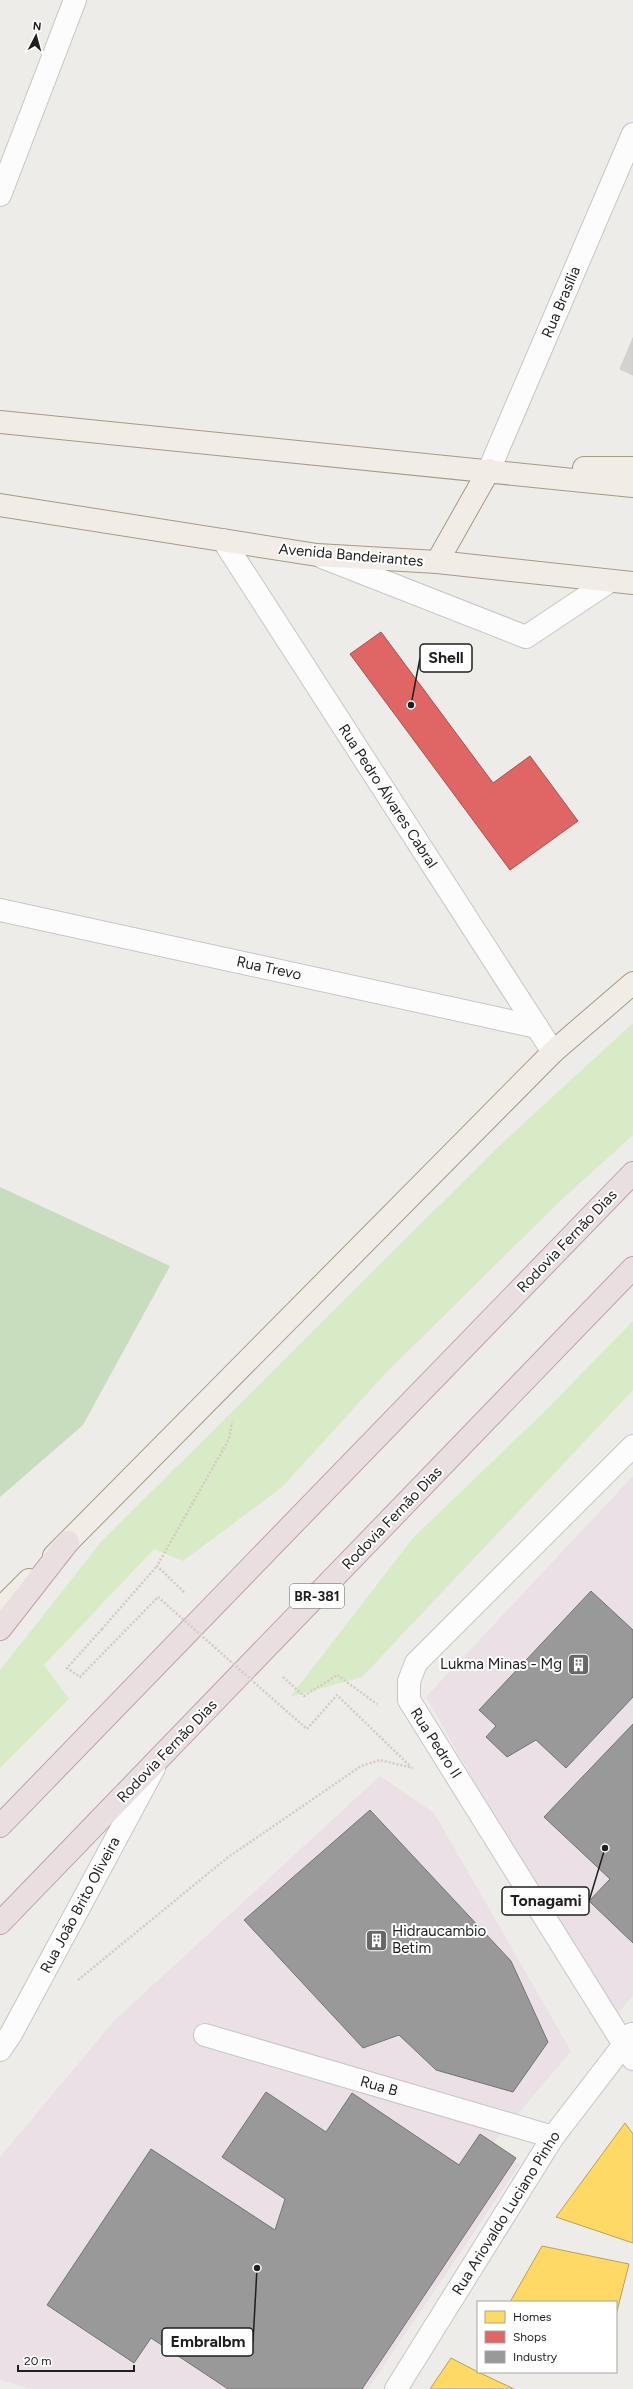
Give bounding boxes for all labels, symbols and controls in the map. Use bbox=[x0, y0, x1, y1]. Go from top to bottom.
north arrow bbox=[16, 16, 56, 56]
text: N bbox=[32, 20, 42, 33]
street label: Rua Brasília bbox=[538, 264, 584, 340]
street label: Avenida Bandeirantes bbox=[278, 540, 424, 570]
callout: Shell bbox=[420, 644, 472, 672]
text: Shell bbox=[428, 648, 464, 667]
street label: Rua Pedro Álvares Cabral bbox=[335, 721, 441, 871]
street label: Rua Trevo bbox=[235, 952, 303, 984]
street label: Rodovia Fernão Dias bbox=[513, 1186, 621, 1296]
street label: Rodovia Fernão Dias bbox=[338, 1463, 446, 1573]
road number: BR-381 bbox=[290, 1584, 344, 1608]
building icon: Lukma Minas - Mg bbox=[565, 1651, 591, 1677]
place label: Lukma Minas - Mg bbox=[440, 1655, 562, 1673]
street label: Rodovia Fernão Dias bbox=[113, 1696, 221, 1806]
street label: Rua Pedro II bbox=[407, 1704, 465, 1782]
street label: Rua João Brito Oliveira bbox=[36, 1834, 124, 1976]
callout: Tonagami bbox=[502, 1887, 589, 1915]
text: Tonagami bbox=[510, 1891, 582, 1910]
place label: Hidraucambio Betim bbox=[392, 1922, 486, 1957]
building icon: Hidraucambio Betim bbox=[364, 1927, 390, 1953]
street label: Rua B bbox=[358, 2072, 400, 2100]
street label: Rua Ariovaldo Luciano Pinho bbox=[448, 2127, 564, 2298]
legend bbox=[477, 2301, 617, 2373]
text: Homes bbox=[513, 2310, 552, 2324]
callout: Embralbm bbox=[162, 2328, 253, 2356]
text: Shops bbox=[513, 2330, 547, 2344]
text: Embralbm bbox=[171, 2332, 246, 2351]
scale bar bbox=[18, 2347, 134, 2373]
text: Industry bbox=[513, 2350, 558, 2364]
text: 20 m bbox=[24, 2354, 52, 2368]

